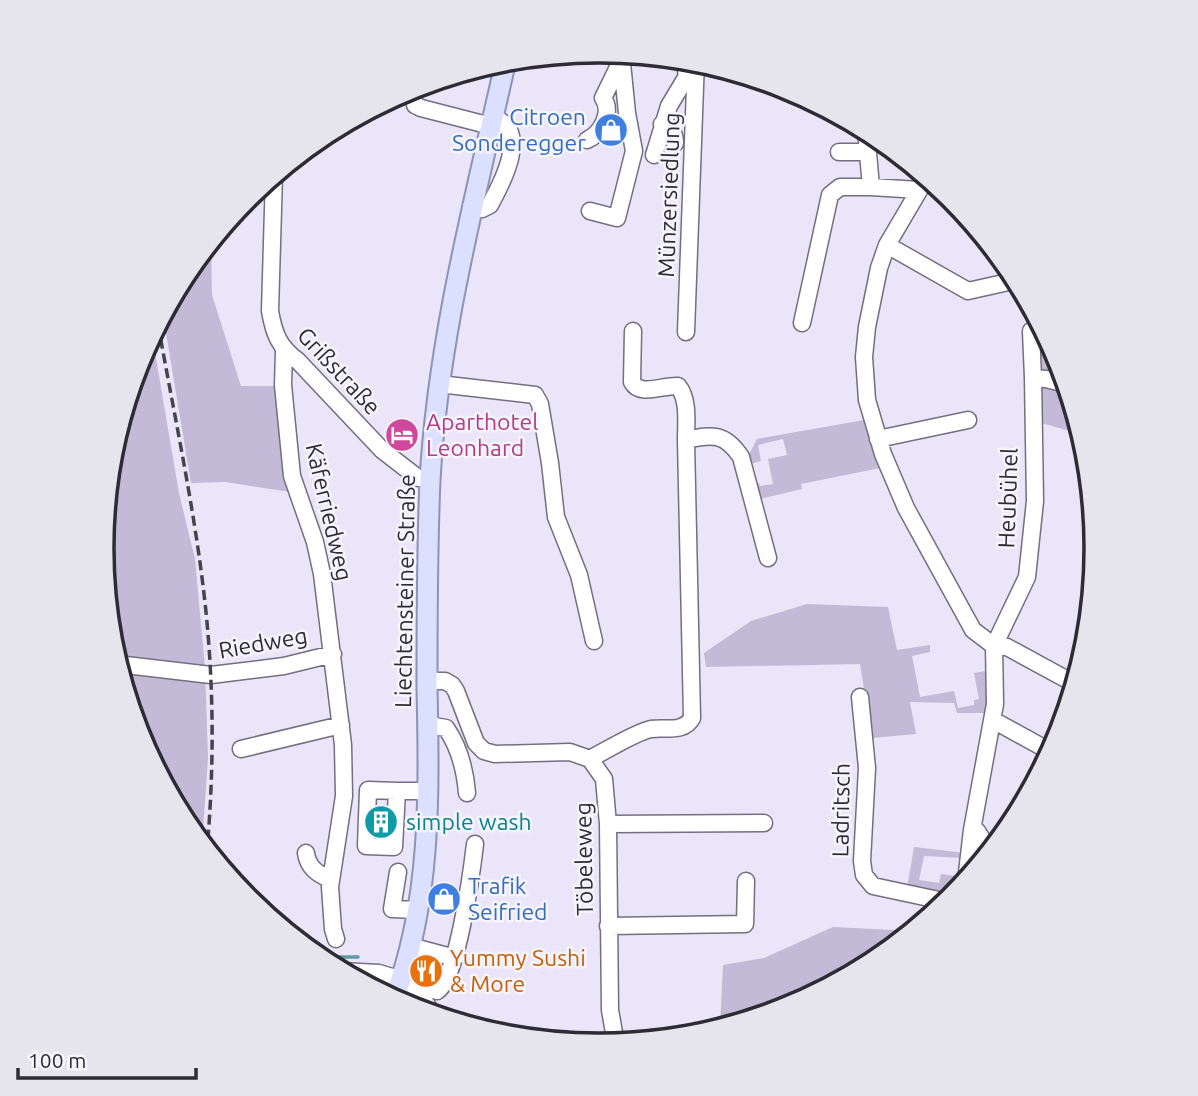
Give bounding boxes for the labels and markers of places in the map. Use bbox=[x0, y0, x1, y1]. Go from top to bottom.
place label: Citroen Sonderegger bbox=[452, 104, 586, 155]
shop icon: Citroen Sonderegger bbox=[592, 111, 630, 149]
place label: Aparthotel Leonhard bbox=[426, 409, 538, 460]
hotel icon: Aparthotel Leonhard bbox=[383, 416, 421, 454]
building icon: simple wash bbox=[362, 803, 400, 841]
place label: simple wash bbox=[406, 809, 532, 834]
place label: Trafik Seifried bbox=[468, 873, 548, 924]
shop icon: Trafik Seifried bbox=[425, 880, 463, 918]
place label: Yummy Sushi & More bbox=[450, 945, 586, 996]
restaurant icon: Yummy Sushi & More bbox=[407, 952, 445, 990]

